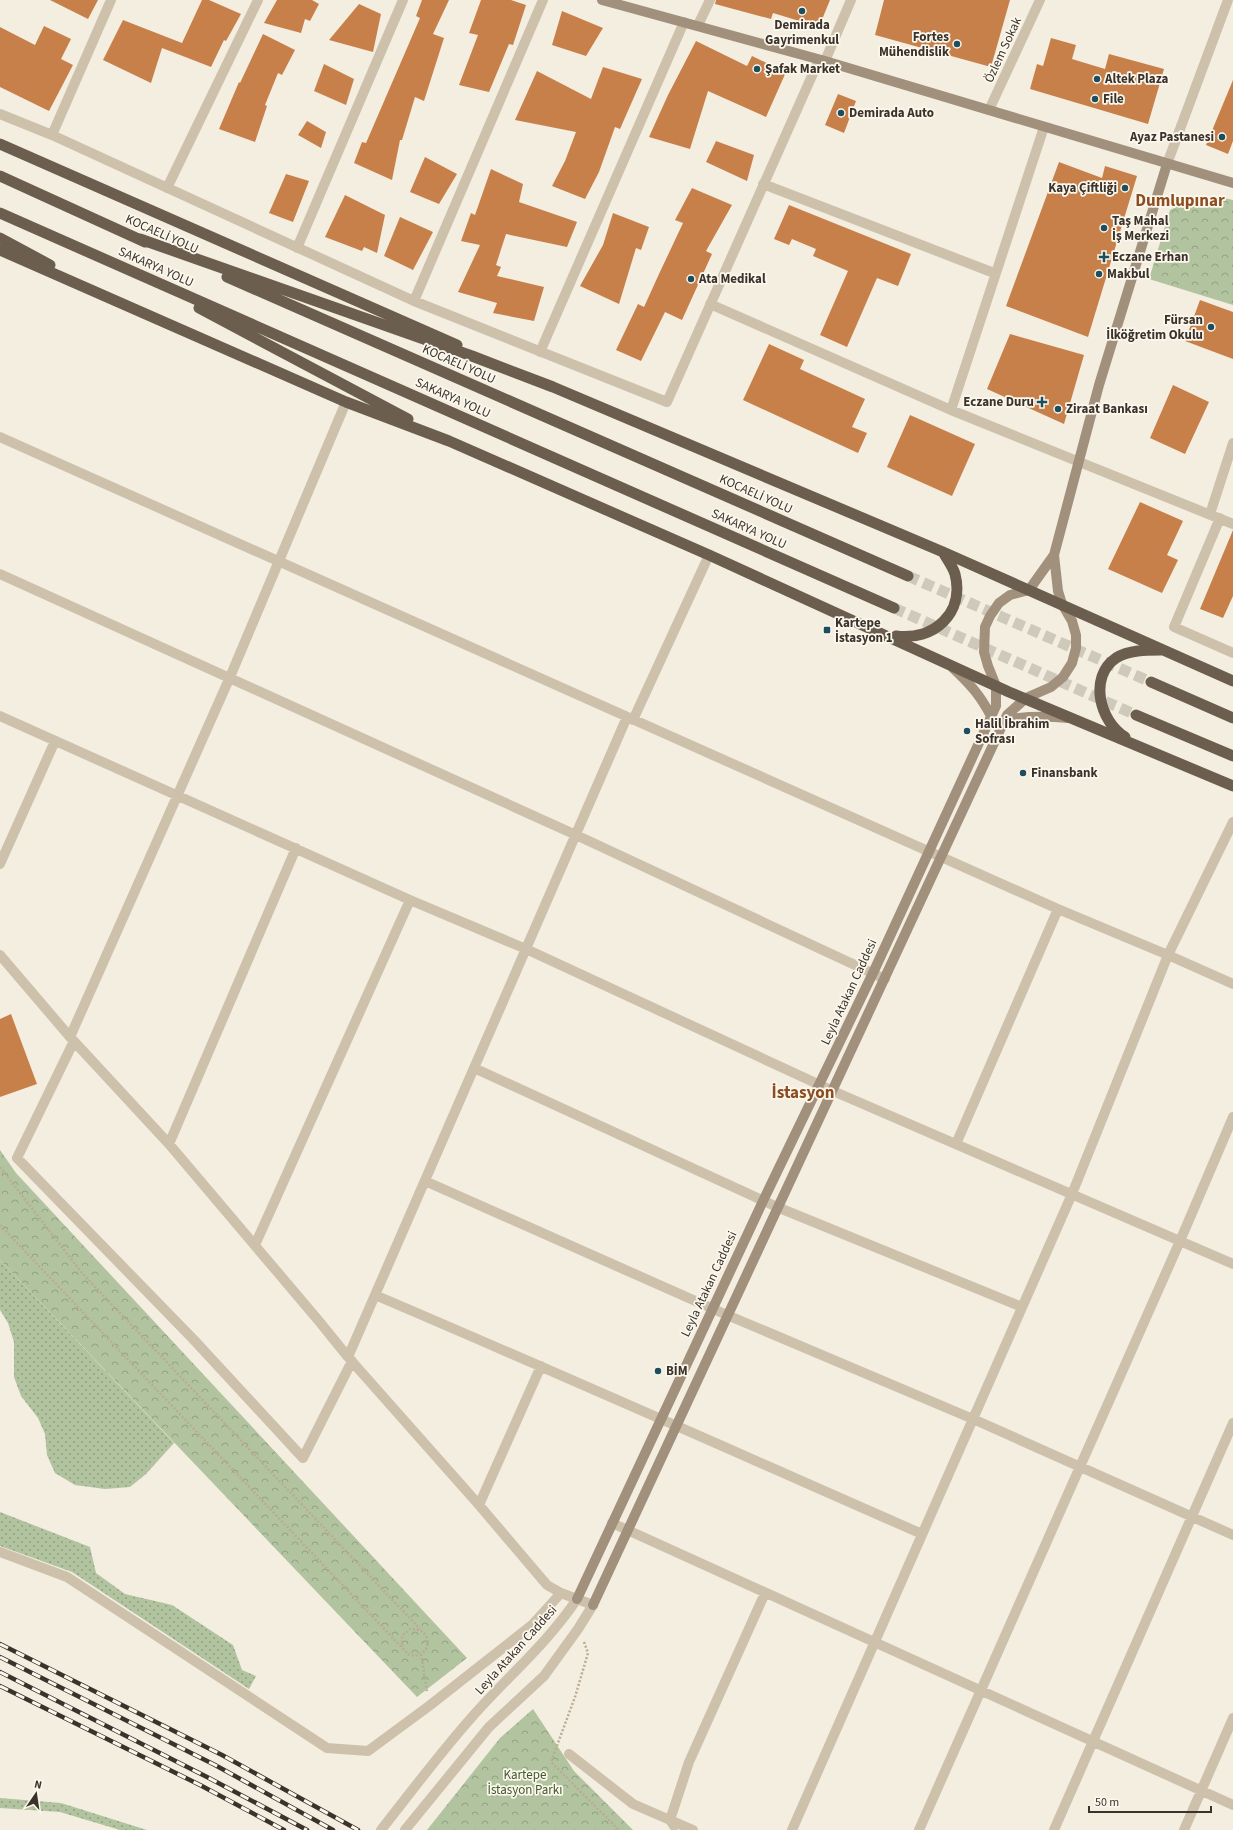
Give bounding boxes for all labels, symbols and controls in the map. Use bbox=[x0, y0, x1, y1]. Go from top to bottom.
marker: Demirada Gayrimenkul bbox=[797, 6, 807, 16]
street label: Özlem Sokak bbox=[980, 14, 1026, 86]
place label: Demirada Gayrimenkul bbox=[765, 16, 839, 49]
place label: Fortes Mühendislik bbox=[879, 28, 950, 61]
marker: Fortes Mühendislik bbox=[952, 39, 962, 49]
place label: Şafak Market bbox=[765, 60, 840, 78]
marker: Şafak Market bbox=[752, 64, 762, 74]
place label: Altek Plaza bbox=[1104, 70, 1168, 88]
marker: Altek Plaza bbox=[1092, 74, 1102, 84]
place label: File bbox=[1103, 90, 1124, 108]
marker: File bbox=[1090, 94, 1100, 104]
place label: Demirada Auto bbox=[849, 104, 934, 122]
marker: Demirada Auto bbox=[836, 108, 846, 118]
place label: Ayaz Pastanesi bbox=[1129, 128, 1214, 146]
marker: Ayaz Pastanesi bbox=[1217, 132, 1227, 142]
place label: Kaya Çiftliği bbox=[1048, 179, 1117, 197]
marker: Kaya Çiftliği bbox=[1120, 183, 1130, 193]
district label: Dumlupınar bbox=[1135, 189, 1225, 213]
street label: KOCAELİ YOLU bbox=[122, 210, 202, 258]
place label: Taş Mahal İş Merkezi bbox=[1112, 212, 1169, 245]
marker: Taş Mahal İş Merkezi bbox=[1099, 223, 1109, 233]
street label: SAKARYA YOLU bbox=[116, 242, 196, 292]
place label: Eczane Erhan bbox=[1112, 248, 1189, 266]
marker: Eczane Erhan bbox=[1099, 252, 1109, 262]
place label: Makbul bbox=[1107, 265, 1150, 283]
marker: Makbul bbox=[1094, 269, 1104, 279]
place label: Ata Medikal bbox=[698, 270, 766, 288]
marker: Ata Medikal bbox=[686, 274, 696, 284]
place label: Fürsan İlköğretim Okulu bbox=[1106, 311, 1203, 344]
marker: Fürsan İlköğretim Okulu bbox=[1206, 322, 1216, 332]
street label: KOCAELİ YOLU bbox=[419, 340, 499, 388]
street label: SAKARYA YOLU bbox=[413, 373, 493, 423]
place label: Eczane Duru bbox=[963, 393, 1034, 411]
marker: Eczane Duru bbox=[1037, 397, 1047, 407]
place label: Ziraat Bankası bbox=[1066, 400, 1148, 418]
marker: Ziraat Bankası bbox=[1053, 404, 1063, 414]
street label: KOCAELİ YOLU bbox=[716, 470, 796, 518]
street label: SAKARYA YOLU bbox=[709, 504, 789, 554]
place label: Kartepe İstasyon 1 bbox=[835, 614, 893, 647]
marker: Kartepe İstasyon 1 bbox=[822, 625, 832, 635]
place label: Halil İbrahim Sofrası bbox=[975, 715, 1049, 748]
marker: Halil İbrahim Sofrası bbox=[962, 726, 972, 736]
place label: Finansbank bbox=[1031, 764, 1098, 782]
marker: Finansbank bbox=[1018, 768, 1028, 778]
street label: Leyla Atakan Caddesi bbox=[817, 936, 881, 1048]
district label: İstasyon bbox=[772, 1081, 834, 1105]
street label: Leyla Atakan Caddesi bbox=[677, 1228, 741, 1340]
place label: BİM bbox=[666, 1362, 688, 1380]
marker: BİM bbox=[653, 1366, 663, 1376]
street label: Leyla Atakan Caddesi bbox=[471, 1601, 561, 1699]
park label: Kartepe İstasyon Parkı bbox=[487, 1766, 563, 1799]
north arrow bbox=[16, 1774, 56, 1814]
text: N bbox=[33, 1777, 43, 1793]
scale bar bbox=[1089, 1788, 1211, 1814]
text: 50 m bbox=[1095, 1794, 1119, 1811]

